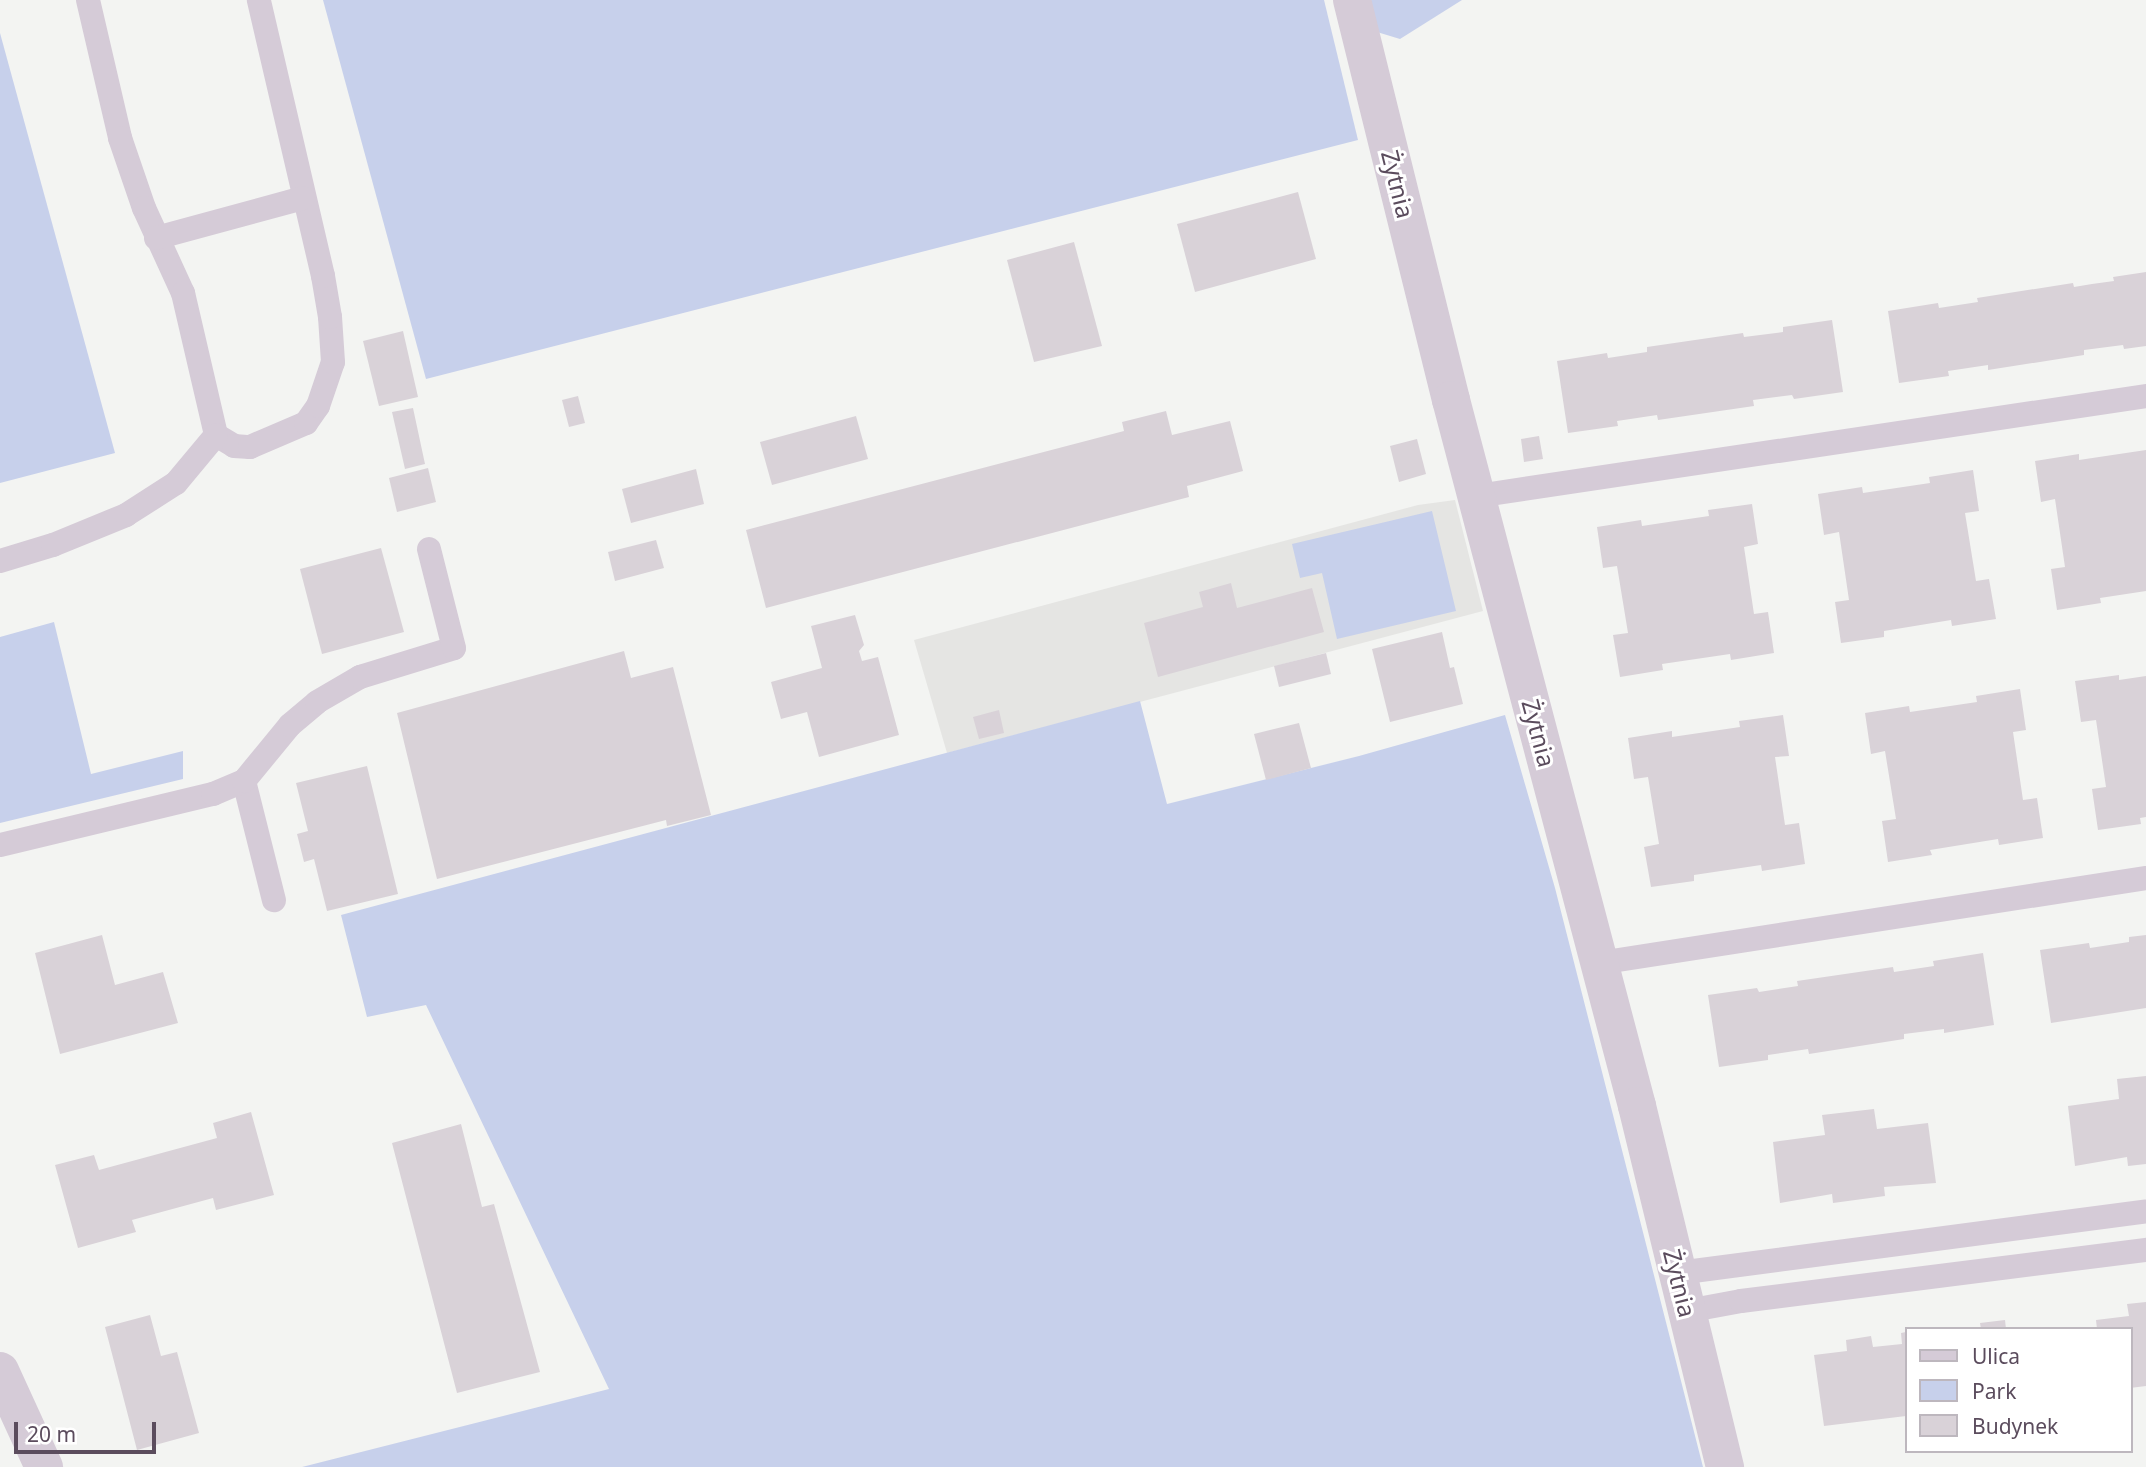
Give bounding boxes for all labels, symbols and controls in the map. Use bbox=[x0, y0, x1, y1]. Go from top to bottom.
street label: Żytnia bbox=[1376, 147, 1420, 221]
street label: Żytnia bbox=[1516, 696, 1562, 770]
street label: Żytnia bbox=[1658, 1246, 1702, 1320]
legend bbox=[1904, 1327, 2132, 1453]
text: Ulica bbox=[1972, 1342, 2020, 1370]
text: Park bbox=[1972, 1377, 2016, 1405]
scale bar bbox=[18, 1408, 159, 1452]
text: Budynek bbox=[1972, 1412, 2058, 1440]
text: 20 m bbox=[27, 1420, 76, 1448]

